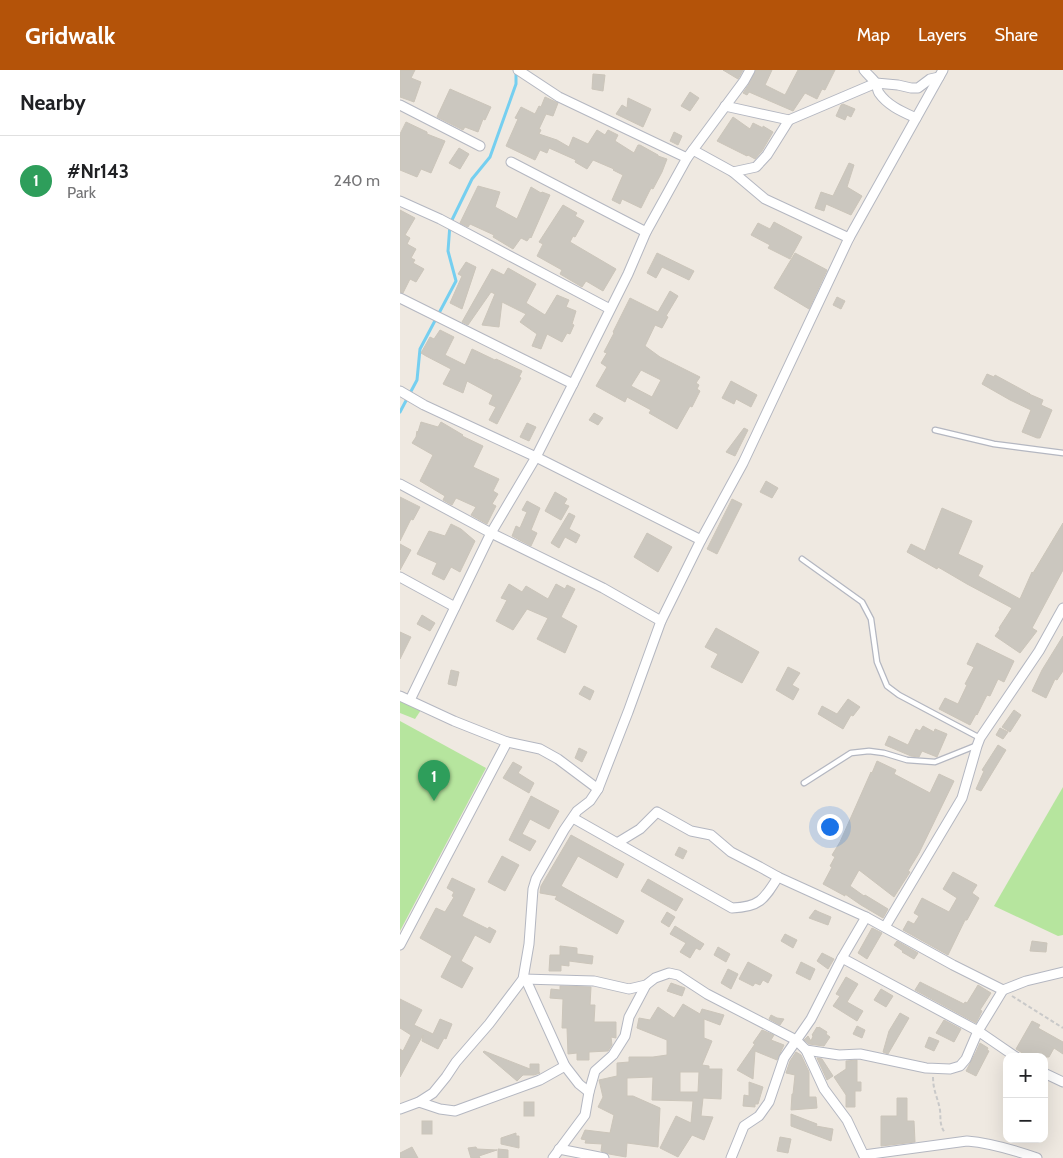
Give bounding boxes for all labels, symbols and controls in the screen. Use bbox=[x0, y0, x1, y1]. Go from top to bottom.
text: Gridwalk bbox=[25, 21, 115, 50]
text: Map bbox=[857, 24, 890, 46]
text: Layers bbox=[918, 24, 967, 46]
text: Share bbox=[995, 24, 1038, 46]
text: Nearby bbox=[20, 90, 86, 115]
text: #Nr143 bbox=[67, 160, 129, 183]
text: 1 bbox=[33, 171, 39, 190]
text: 240 m bbox=[334, 171, 380, 190]
text: Park bbox=[67, 183, 96, 202]
pin: 1 bbox=[418, 760, 450, 801]
your location bbox=[817, 814, 843, 840]
map controls bbox=[1003, 1053, 1048, 1143]
button: + bbox=[1003, 1053, 1048, 1098]
button: − bbox=[1003, 1098, 1048, 1143]

